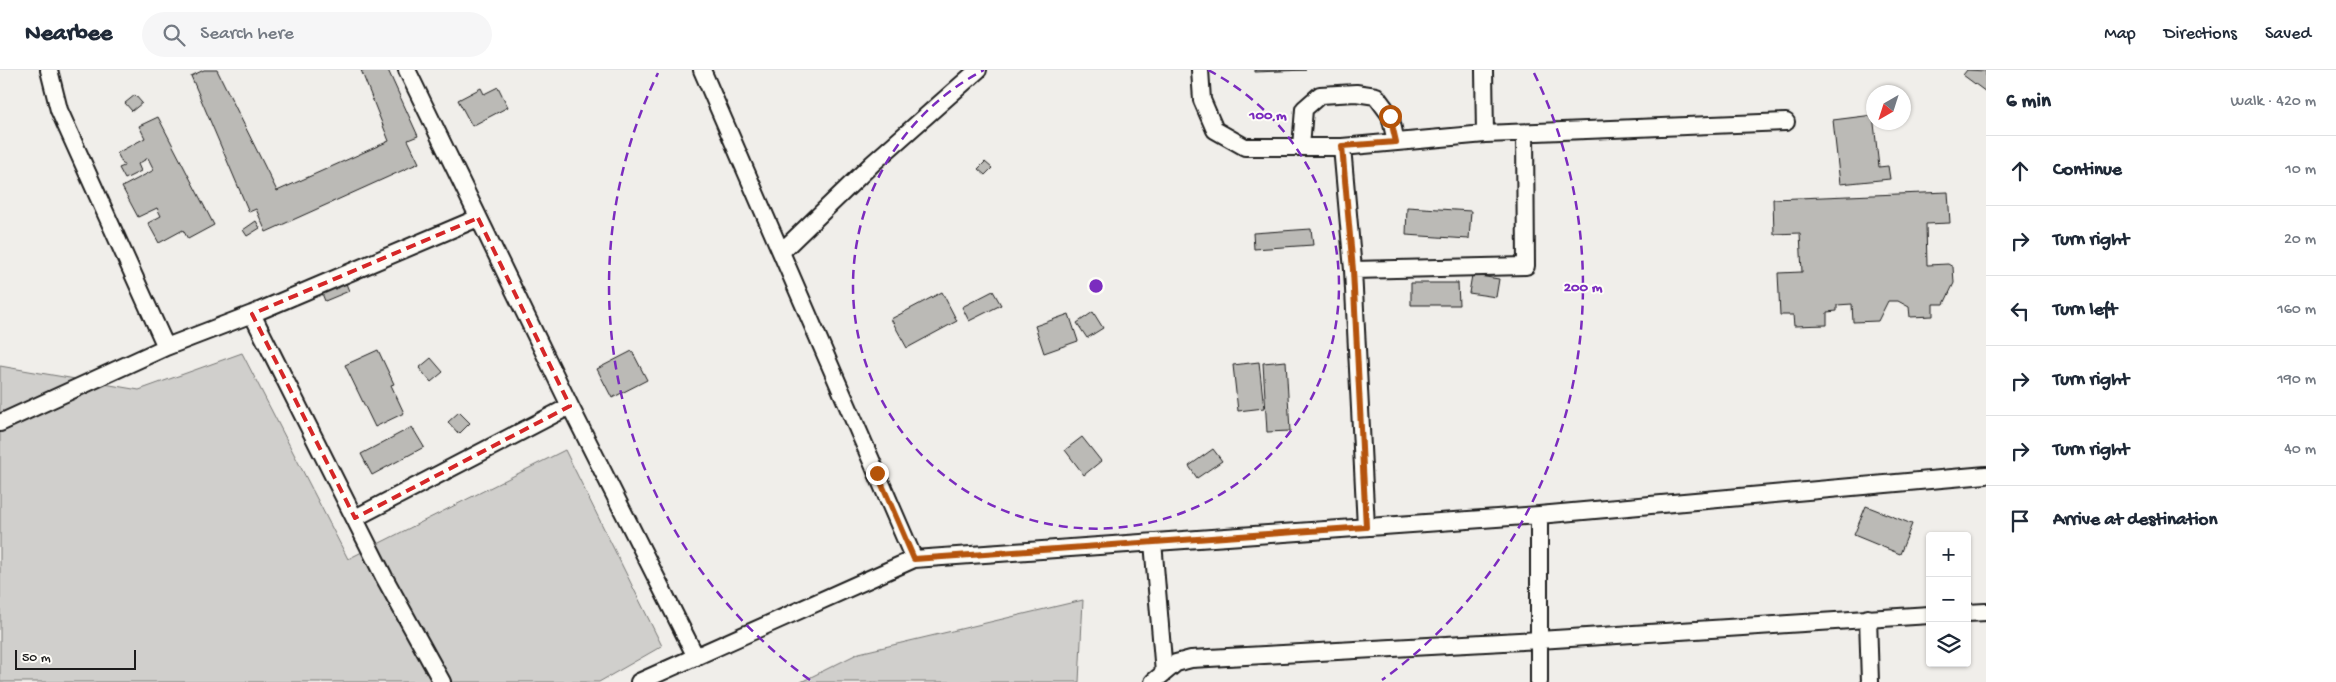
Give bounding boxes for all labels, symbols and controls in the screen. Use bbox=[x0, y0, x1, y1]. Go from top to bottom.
search box bbox=[142, 12, 492, 57]
text: Nearbee bbox=[25, 20, 112, 49]
icon: search bbox=[160, 21, 188, 49]
text: Search here bbox=[200, 23, 294, 46]
text: Map bbox=[2104, 24, 2136, 45]
text: Directions bbox=[2164, 24, 2237, 45]
text: Saved bbox=[2265, 24, 2311, 45]
north arrow bbox=[1866, 85, 1911, 130]
text: 6 min bbox=[2006, 90, 2051, 115]
text: Walk · 420 m bbox=[2231, 93, 2316, 112]
route start bbox=[1379, 105, 1402, 128]
text: 100 m bbox=[1248, 107, 1287, 125]
icon: ahead bbox=[2006, 157, 2034, 185]
text: Continue bbox=[2053, 159, 2122, 182]
text: 10 m bbox=[2285, 161, 2316, 180]
icon: right bbox=[2006, 227, 2034, 255]
text: Turn right bbox=[2053, 229, 2129, 252]
text: 20 m bbox=[2284, 231, 2316, 250]
centre of rings bbox=[1087, 277, 1105, 295]
text: 200 m bbox=[1564, 279, 1603, 297]
icon: left bbox=[2006, 297, 2034, 325]
text: Turn left bbox=[2053, 299, 2117, 322]
text: 160 m bbox=[2277, 301, 2316, 320]
icon: right bbox=[2006, 367, 2034, 395]
text: Turn right bbox=[2053, 369, 2129, 392]
text: 190 m bbox=[2277, 371, 2316, 390]
icon: right bbox=[2006, 437, 2034, 465]
text: Turn right bbox=[2053, 439, 2129, 462]
text: 40 m bbox=[2284, 441, 2316, 460]
route end bbox=[866, 462, 889, 485]
icon: arrive bbox=[2006, 507, 2034, 535]
text: Arrive at destination bbox=[2053, 509, 2217, 532]
map controls bbox=[1926, 532, 1971, 667]
button: + bbox=[1926, 532, 1971, 577]
button: − bbox=[1926, 577, 1971, 622]
button: layers bbox=[1926, 622, 1971, 667]
scale bar bbox=[15, 647, 136, 670]
text: 50 m bbox=[22, 650, 51, 667]

